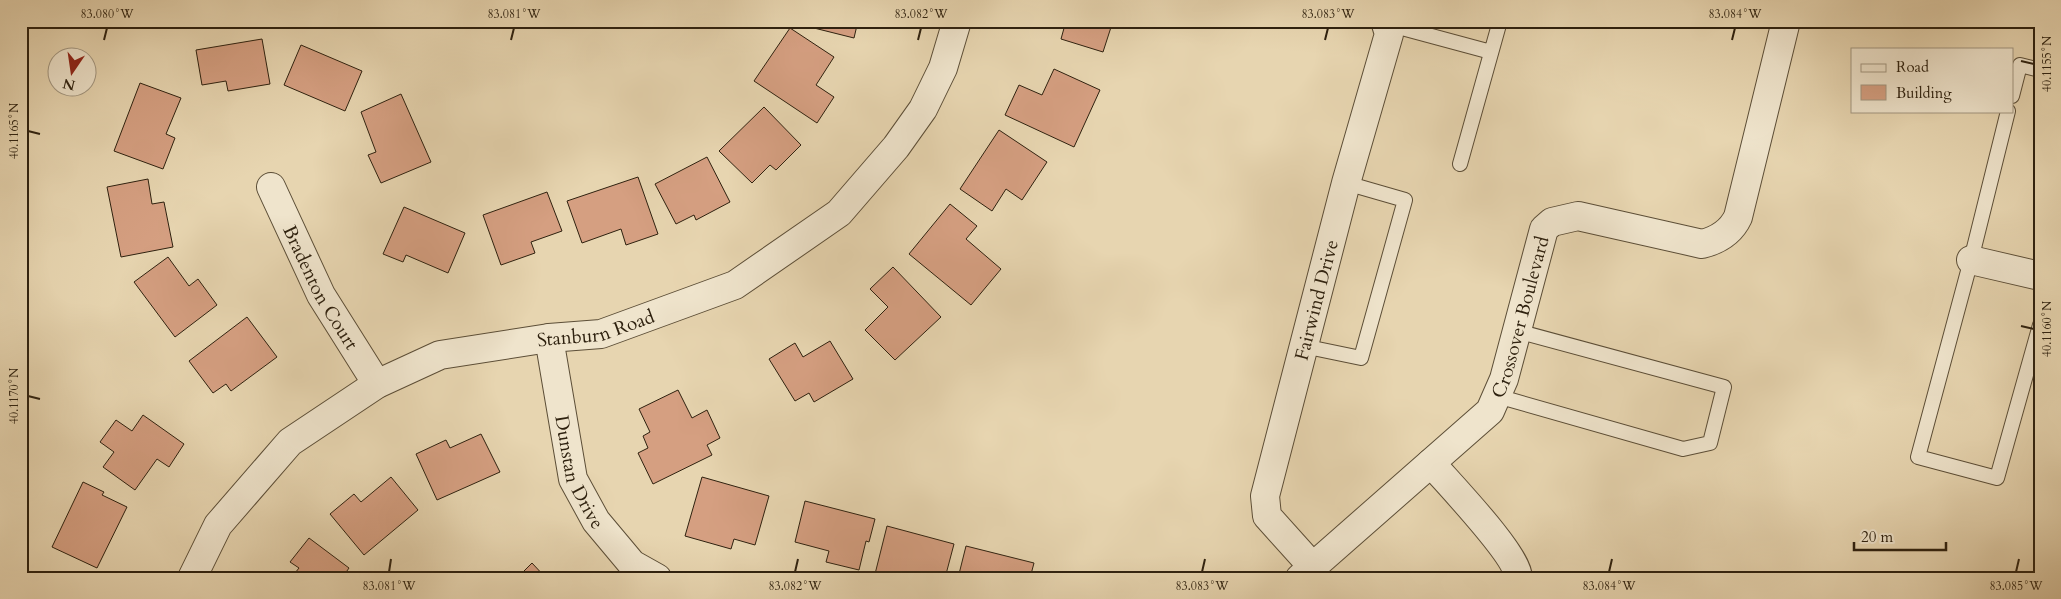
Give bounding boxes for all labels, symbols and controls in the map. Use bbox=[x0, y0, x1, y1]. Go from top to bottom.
text: 83.080°W bbox=[80, 6, 134, 22]
text: 83.081°W bbox=[487, 6, 541, 22]
text: 83.082°W bbox=[894, 6, 948, 22]
text: 83.083°W bbox=[1301, 6, 1355, 22]
text: 83.084°W bbox=[1708, 6, 1762, 22]
text: 40.1155°N bbox=[2039, 35, 2055, 92]
north arrow bbox=[48, 48, 98, 98]
legend bbox=[1851, 48, 2014, 112]
text: Road bbox=[1896, 57, 1929, 77]
text: N bbox=[61, 74, 77, 95]
text: Building bbox=[1896, 83, 1952, 103]
text: 40.1165°N bbox=[6, 102, 22, 159]
street label: Bradenton Court bbox=[276, 221, 364, 355]
street label: Crossover Boulevard bbox=[1485, 233, 1556, 402]
street label: Fairwind Drive bbox=[1289, 237, 1345, 363]
text: 40.1160°N bbox=[2039, 300, 2055, 357]
street label: Stanburn Road bbox=[535, 304, 658, 354]
text: 40.1170°N bbox=[6, 367, 22, 424]
street label: Dunstan Drive bbox=[548, 413, 609, 535]
scale bar bbox=[1854, 519, 1946, 551]
text: 20 m bbox=[1861, 527, 1893, 547]
text: 83.081°W bbox=[362, 578, 416, 594]
text: 83.082°W bbox=[768, 578, 822, 594]
text: 83.083°W bbox=[1175, 578, 1229, 594]
text: 83.084°W bbox=[1582, 578, 1636, 594]
text: 83.085°W bbox=[1989, 578, 2043, 594]

